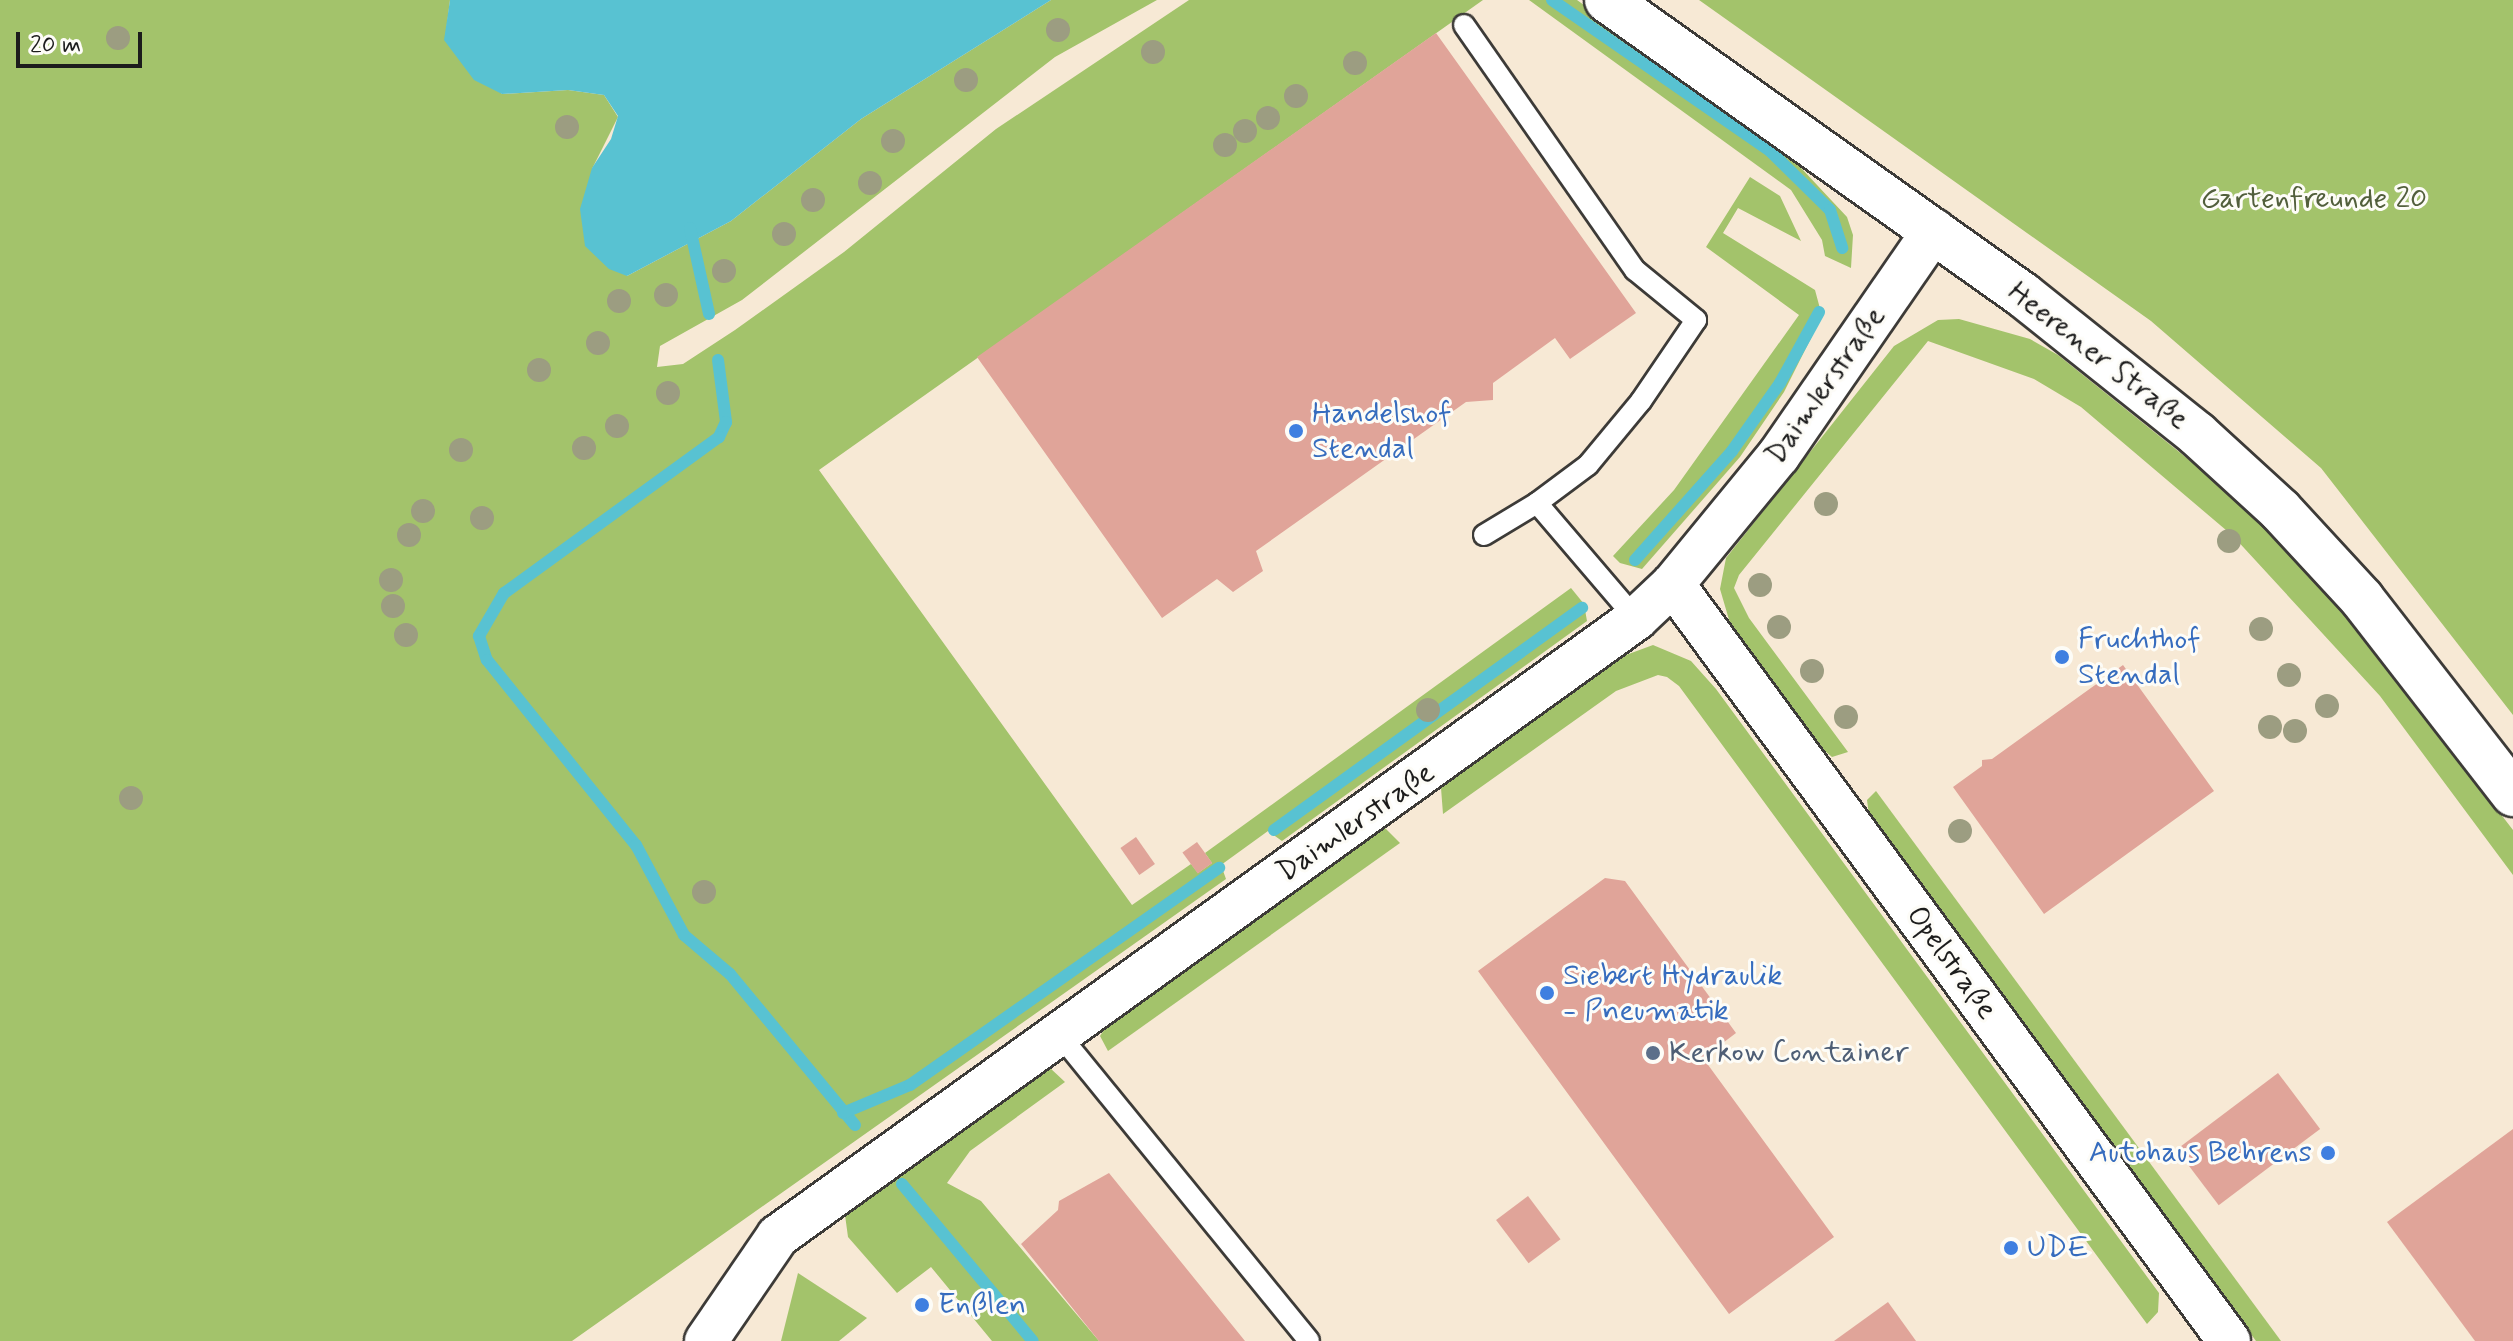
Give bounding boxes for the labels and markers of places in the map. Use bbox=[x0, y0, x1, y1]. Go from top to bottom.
place label: Handelshof Stendal bbox=[1312, 396, 1451, 466]
marker: Handelshof Stendal bbox=[1287, 422, 1305, 440]
place label: Fruchthof Stendal bbox=[2078, 622, 2200, 692]
marker: Fruchthof Stendal bbox=[2053, 648, 2071, 666]
place label: Siebert Hydraulik - Pneumatik bbox=[1563, 958, 1783, 1028]
marker: Siebert Hydraulik - Pneumatik bbox=[1538, 984, 1556, 1002]
place label: Kerkow Container bbox=[1669, 1035, 1901, 1071]
marker: Kerkow Container bbox=[1644, 1044, 1662, 1062]
place label: Autohaus Behrens bbox=[2088, 1135, 2312, 1171]
marker: Autohaus Behrens bbox=[2319, 1144, 2337, 1162]
place label: UDE bbox=[2027, 1230, 2088, 1266]
marker: UDE bbox=[2002, 1239, 2020, 1257]
place label: Enßlen bbox=[938, 1287, 1026, 1323]
marker: Enßlen bbox=[913, 1296, 931, 1314]

